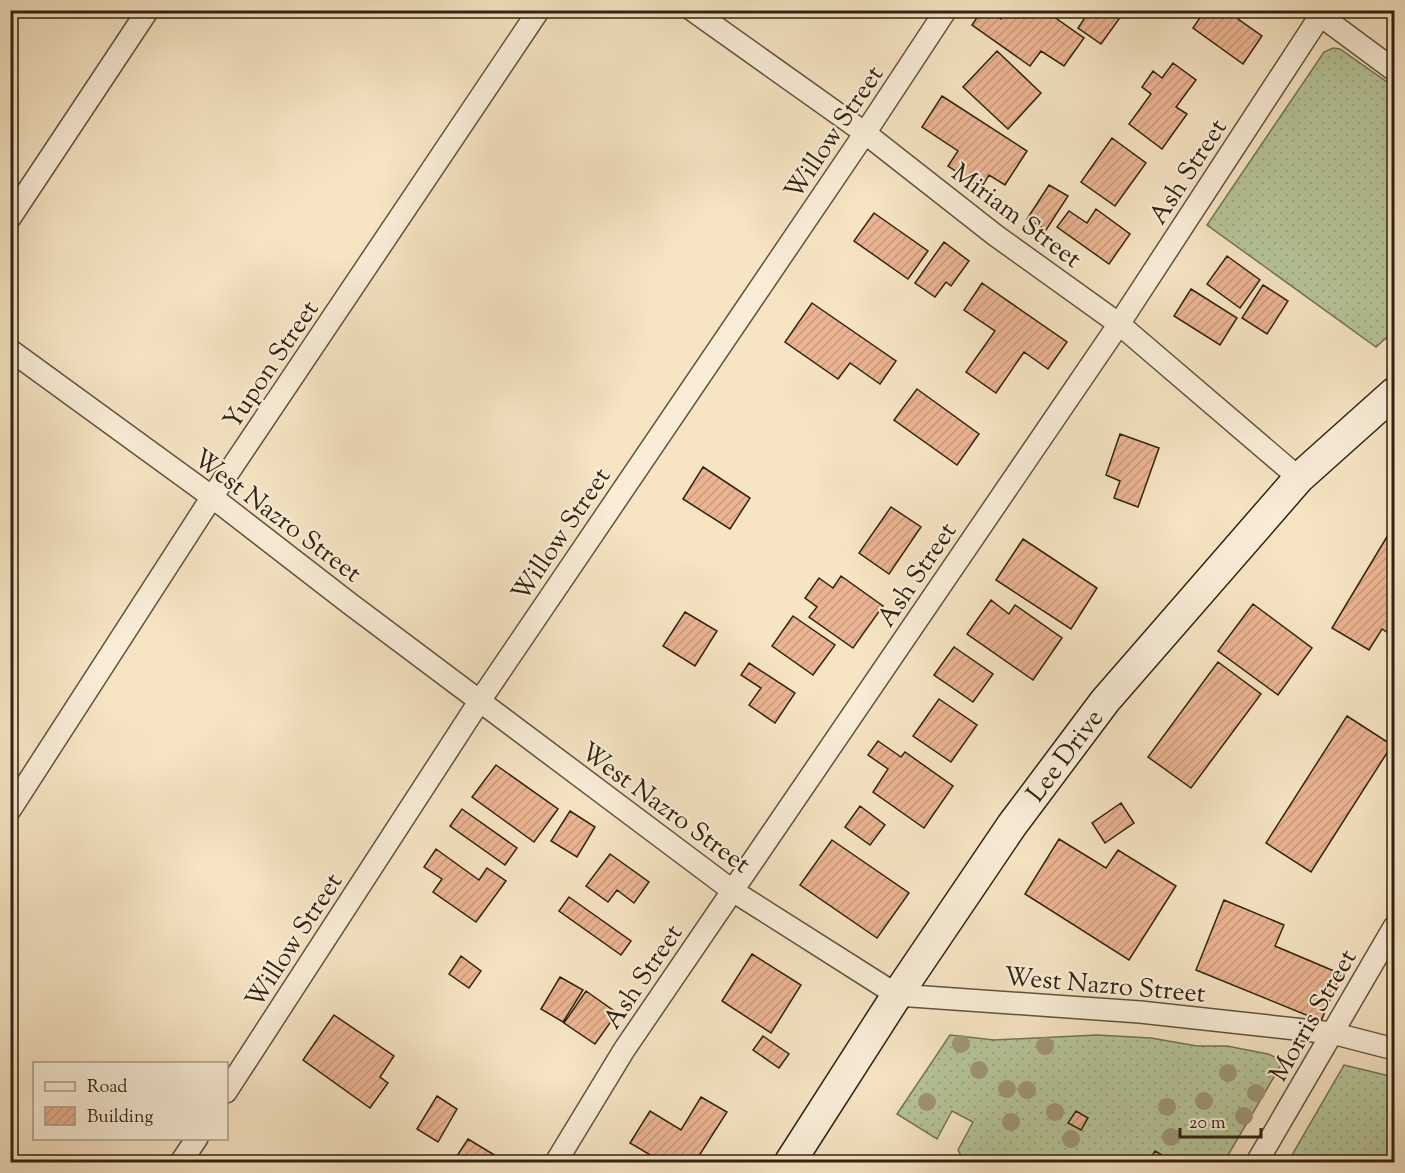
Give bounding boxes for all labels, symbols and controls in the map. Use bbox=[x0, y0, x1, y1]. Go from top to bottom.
street label: Willow Street bbox=[777, 59, 894, 208]
street label: Ash Street bbox=[1141, 112, 1237, 232]
street label: Miriam Street bbox=[943, 156, 1088, 278]
street label: Yupon Street bbox=[215, 293, 329, 437]
street label: West Nazro Street bbox=[185, 441, 368, 593]
street label: Willow Street bbox=[504, 461, 621, 610]
street label: Ash Street bbox=[869, 516, 967, 635]
street label: Lee Drive bbox=[1019, 702, 1113, 811]
street label: West Nazro Street bbox=[572, 735, 757, 883]
street label: Willow Street bbox=[237, 866, 353, 1016]
street label: Ash Street bbox=[595, 918, 693, 1037]
street label: Morris Street bbox=[1261, 943, 1367, 1089]
street label: West Nazro Street bbox=[1002, 959, 1207, 1014]
legend bbox=[33, 1062, 228, 1140]
text: Road bbox=[87, 1075, 127, 1101]
scale bar bbox=[1180, 1101, 1261, 1139]
text: Building bbox=[87, 1105, 153, 1131]
text: 20 m bbox=[1189, 1111, 1226, 1137]

